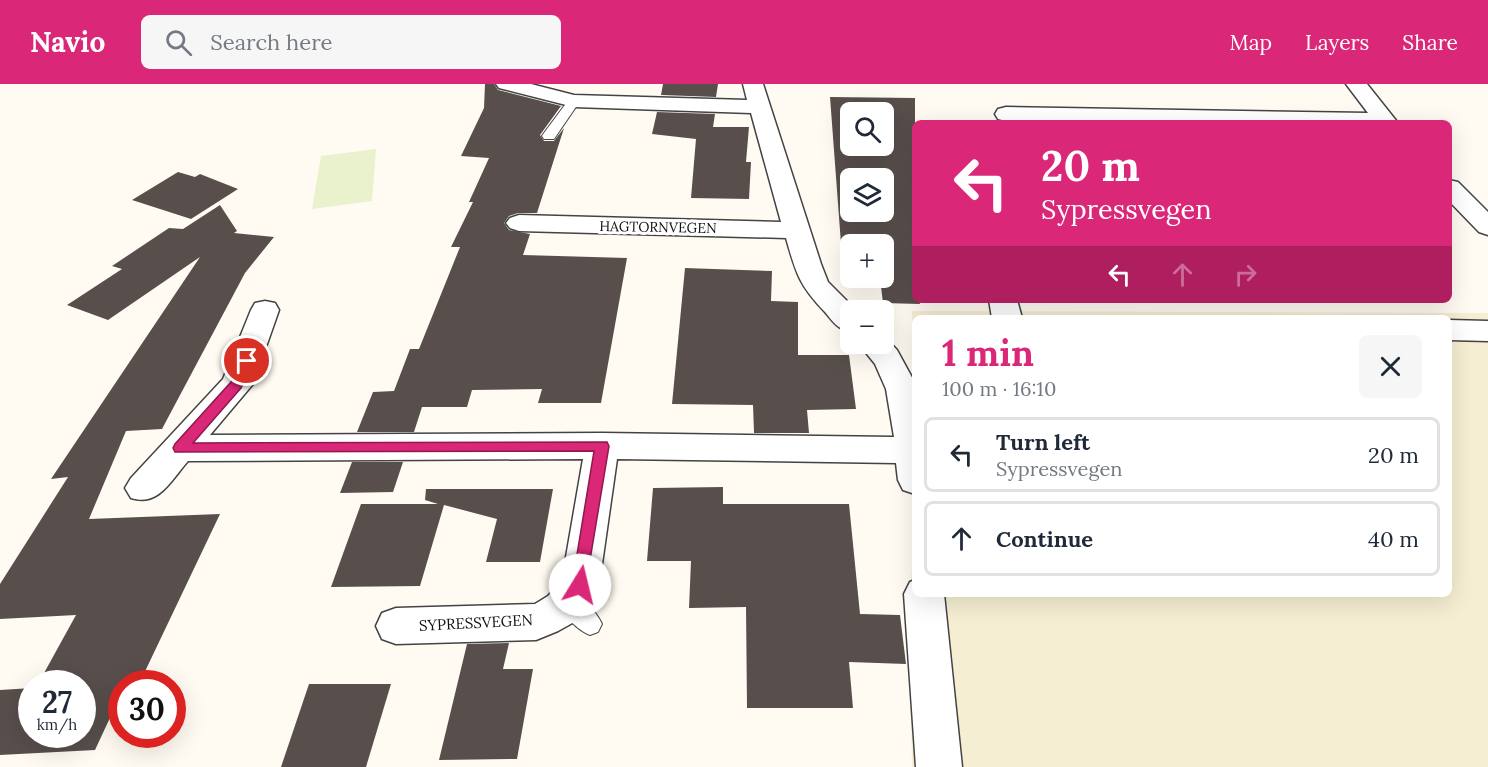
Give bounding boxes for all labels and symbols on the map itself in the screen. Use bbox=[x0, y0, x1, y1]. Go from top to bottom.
street label: HAGTORNVEGEN bbox=[599, 217, 717, 237]
pin bbox=[221, 335, 272, 386]
position arrow bbox=[548, 553, 612, 617]
street label: SYPRESSVEGEN bbox=[419, 610, 533, 635]
speed limit sign: 30 bbox=[108, 670, 186, 748]

